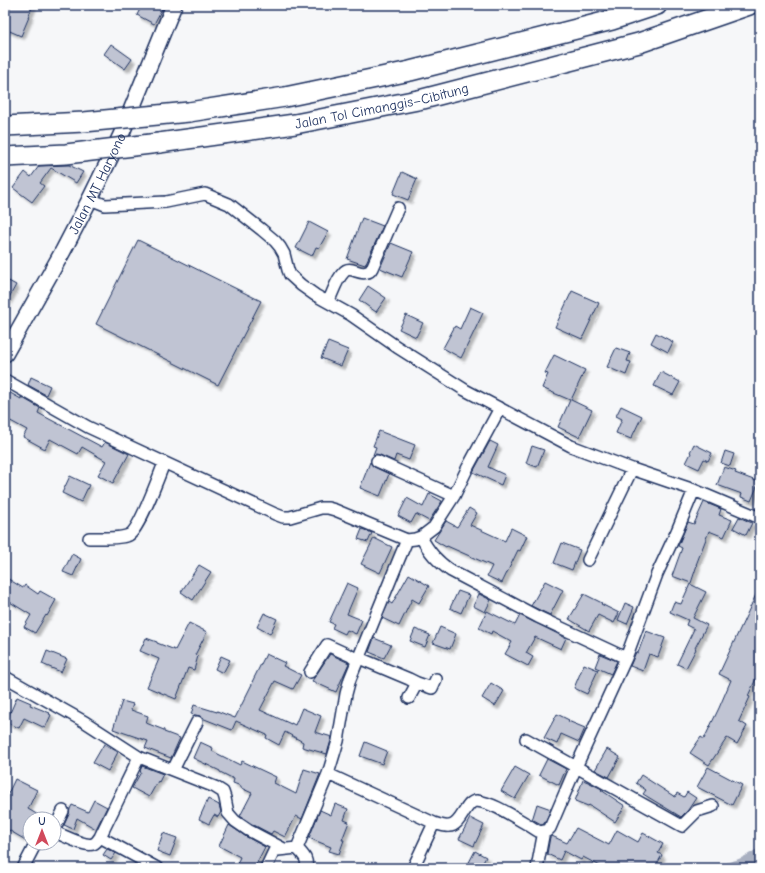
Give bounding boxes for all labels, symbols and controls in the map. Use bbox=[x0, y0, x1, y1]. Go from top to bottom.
street label: Jalan Tol Cimanggis–Cibitung bbox=[294, 80, 471, 133]
street label: Jalan MT Haryono bbox=[65, 130, 130, 237]
north arrow bbox=[22, 811, 62, 851]
text: U bbox=[38, 815, 46, 828]

